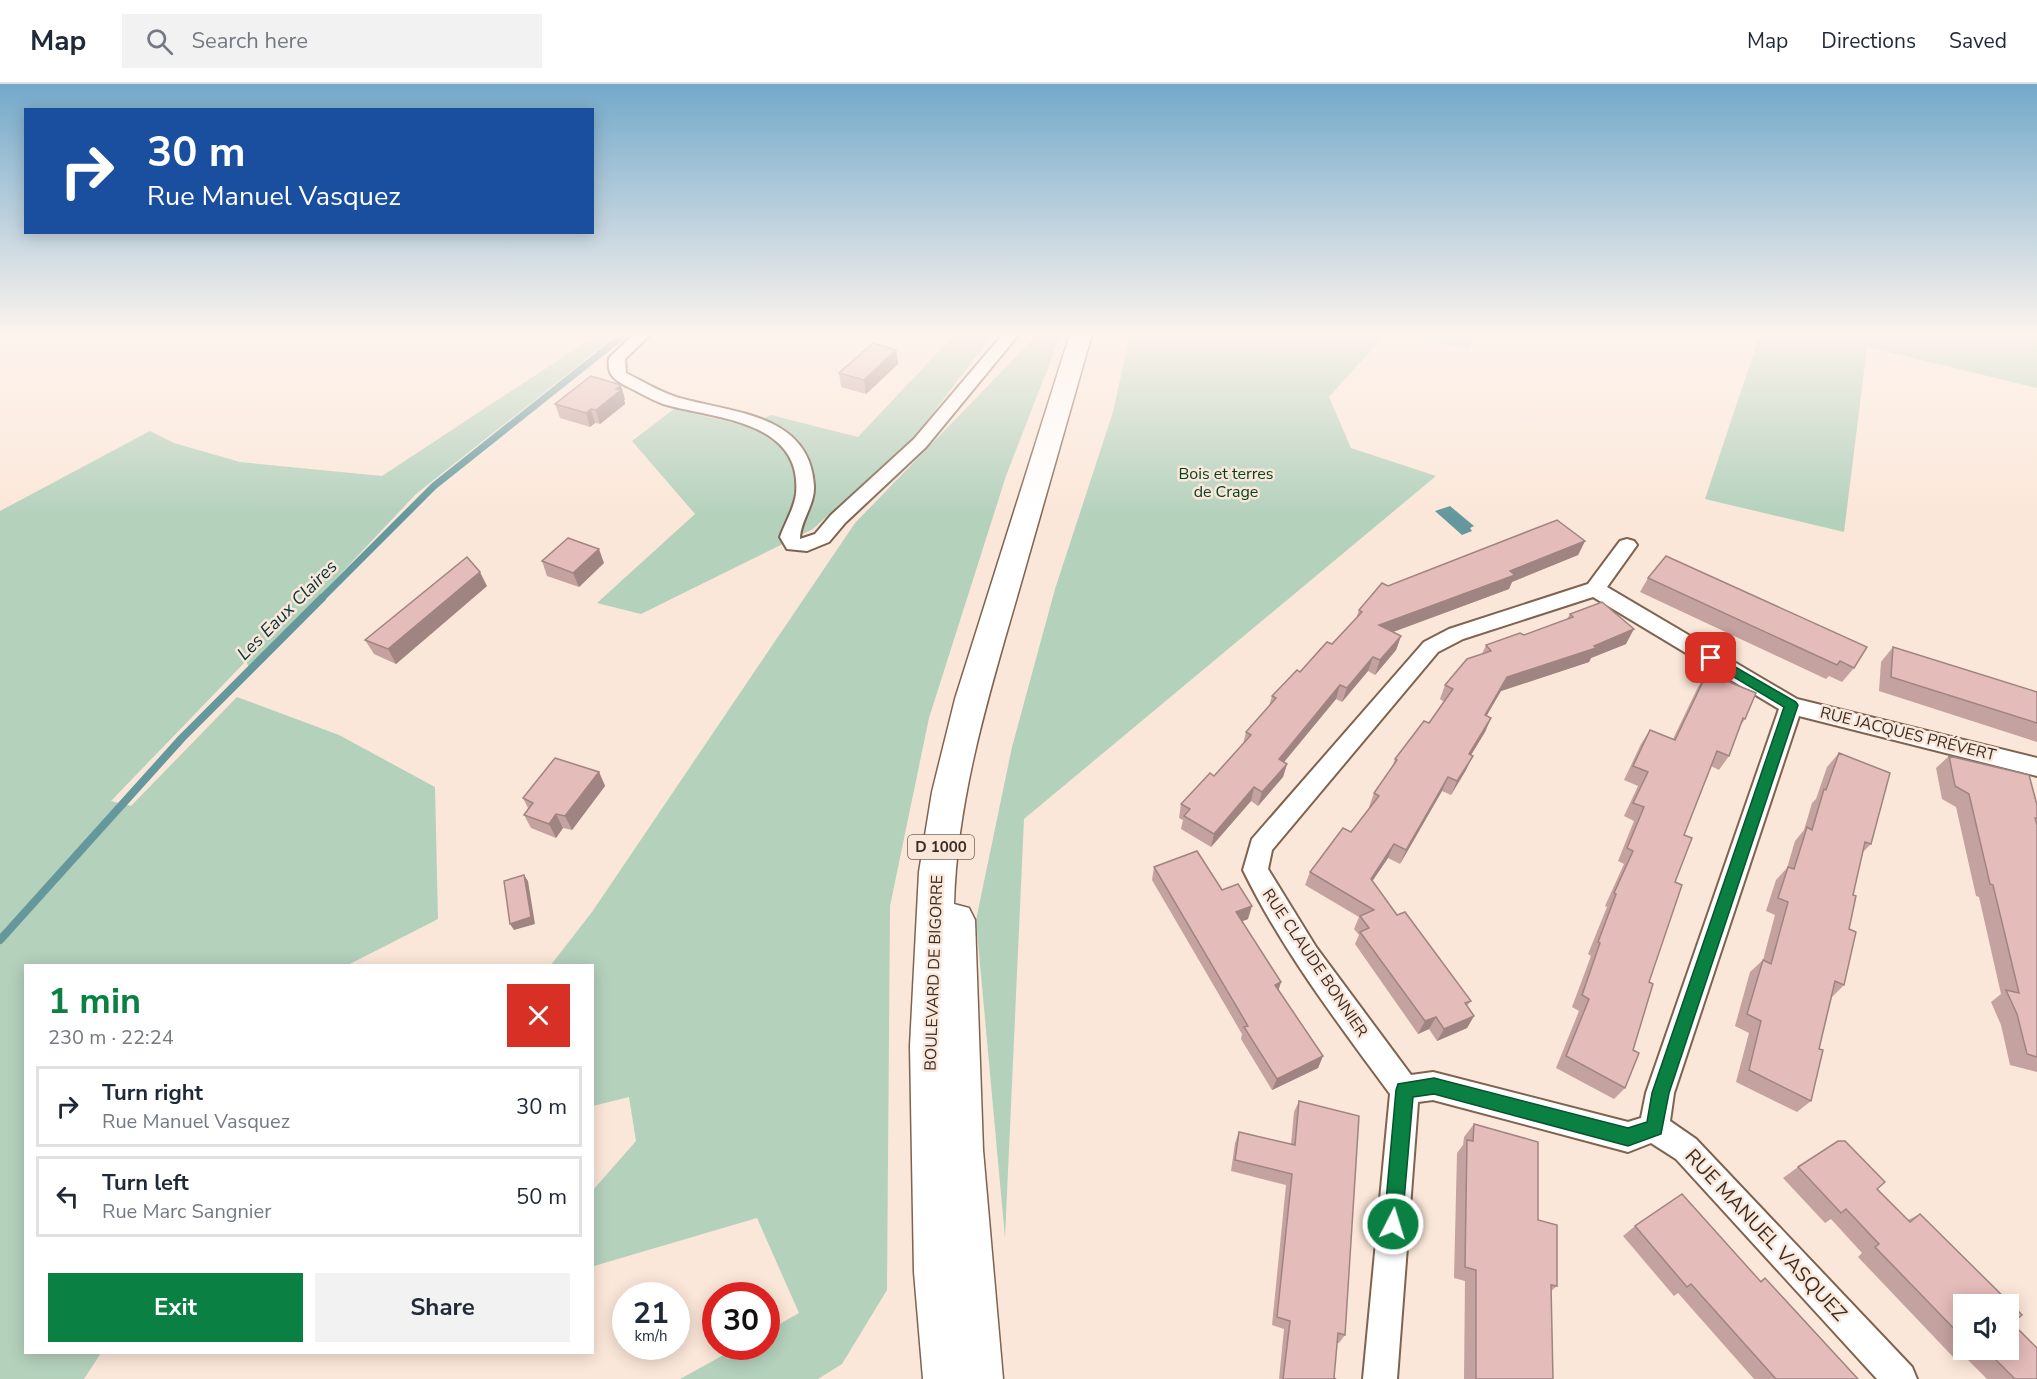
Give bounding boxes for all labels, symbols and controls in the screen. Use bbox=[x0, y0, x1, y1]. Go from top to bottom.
search box bbox=[122, 14, 542, 68]
text: Map bbox=[30, 22, 86, 60]
icon: search bbox=[143, 25, 176, 58]
text: Search here bbox=[191, 26, 308, 56]
text: Map bbox=[1747, 27, 1788, 55]
text: Directions bbox=[1821, 27, 1916, 55]
text: Saved bbox=[1949, 27, 2007, 55]
text: 30 m bbox=[147, 124, 246, 181]
icon: right bbox=[48, 132, 126, 210]
text: Rue Manuel Vasquez bbox=[147, 178, 401, 215]
park label: Bois et terres de Crage bbox=[1178, 463, 1274, 503]
water label: Les Eaux Claires bbox=[232, 555, 342, 665]
pin bbox=[1685, 632, 1736, 683]
icon: arrive bbox=[1694, 641, 1727, 674]
street label: RUE JACQUES PRÉVERT bbox=[1818, 702, 1998, 767]
road number: D 1000 bbox=[908, 835, 974, 859]
street label: BOULEVARD DE BIGORRE bbox=[920, 875, 948, 1071]
street label: RUE CLAUDE BONNIER bbox=[1257, 885, 1373, 1042]
text: 1 min bbox=[48, 977, 141, 1026]
button: close bbox=[507, 984, 570, 1047]
text: 230 m · 22:24 bbox=[48, 1024, 174, 1051]
text: Turn right bbox=[102, 1078, 203, 1108]
icon: right bbox=[51, 1090, 84, 1123]
text: 30 m bbox=[516, 1092, 567, 1122]
text: Rue Manuel Vasquez bbox=[102, 1108, 290, 1135]
street label: RUE MANUEL VASQUEZ bbox=[1679, 1143, 1853, 1327]
text: Turn left bbox=[102, 1168, 189, 1198]
icon: left bbox=[51, 1180, 84, 1213]
text: 50 m bbox=[516, 1182, 567, 1212]
position arrow bbox=[1361, 1192, 1425, 1256]
text: Rue Marc Sangnier bbox=[102, 1198, 271, 1225]
button: Exit bbox=[48, 1273, 303, 1342]
button: Share bbox=[315, 1273, 570, 1342]
speed limit sign: 30 bbox=[702, 1282, 780, 1360]
text: 21 bbox=[633, 1293, 669, 1334]
map controls bbox=[1953, 1294, 2019, 1360]
button: sound bbox=[1953, 1294, 2019, 1360]
text: km/h bbox=[634, 1326, 668, 1346]

